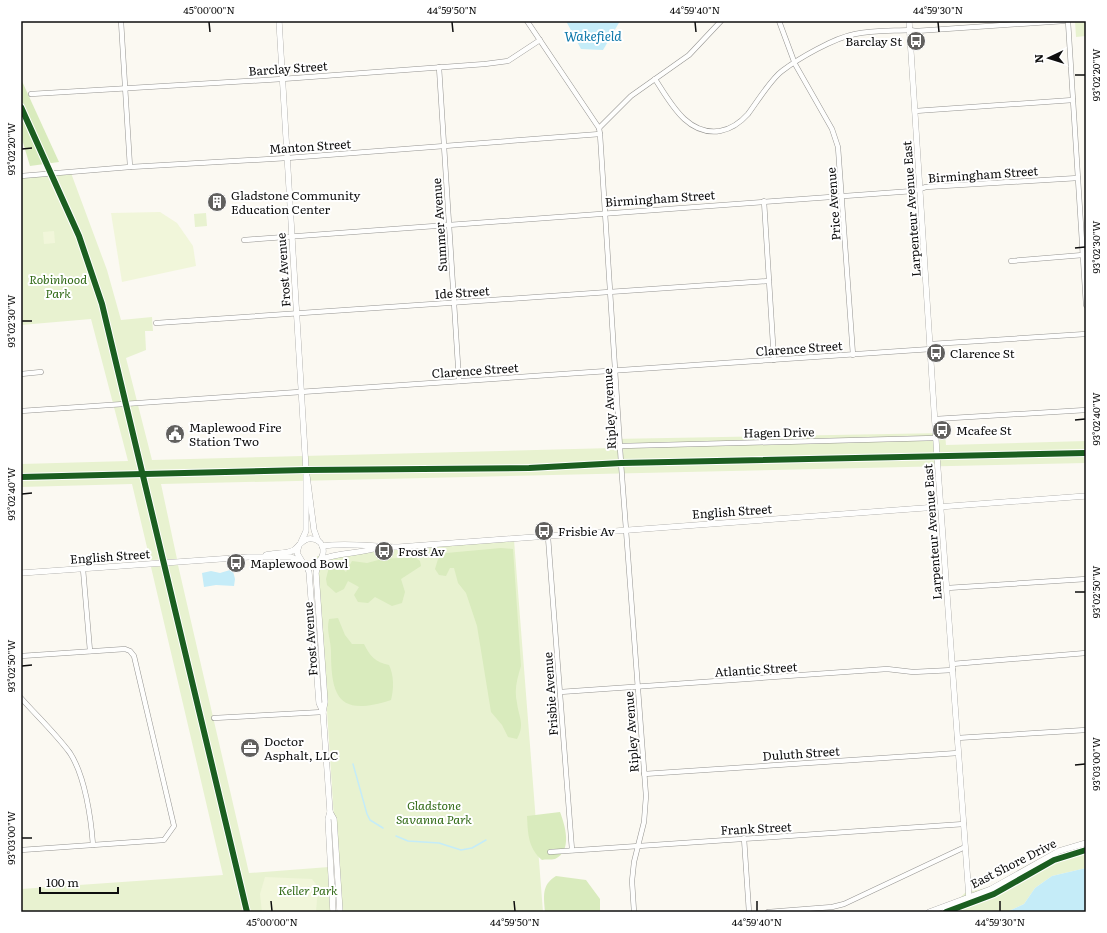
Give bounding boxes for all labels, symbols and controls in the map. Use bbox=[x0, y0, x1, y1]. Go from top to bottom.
text: 45°00'00"N bbox=[183, 2, 235, 17]
text: 44°59'50"N bbox=[427, 2, 477, 17]
text: 44°59'40"N bbox=[670, 2, 720, 17]
text: 44°59'30"N bbox=[913, 2, 963, 17]
water label: Wakefield bbox=[564, 26, 622, 45]
bus stop icon: Barclay St bbox=[905, 30, 927, 52]
place label: Barclay St bbox=[845, 32, 902, 50]
north arrow bbox=[1029, 38, 1069, 78]
text: 93°02'20"W bbox=[1088, 49, 1103, 101]
text: N bbox=[1030, 54, 1046, 64]
street label: Barclay Street bbox=[248, 56, 328, 80]
text: 93°02'20"W bbox=[3, 123, 18, 175]
street label: Manton Street bbox=[268, 134, 352, 158]
street label: Larpenteur Avenue East bbox=[897, 140, 925, 278]
street label: Birmingham Street bbox=[927, 161, 1039, 187]
street label: Price Avenue bbox=[821, 167, 845, 241]
street label: Summer Avenue bbox=[427, 177, 451, 273]
street label: Birmingham Street bbox=[604, 185, 716, 211]
place label: Gladstone Community Education Center bbox=[231, 186, 360, 218]
building icon: Gladstone Community Education Center bbox=[206, 191, 228, 213]
text: 93°02'30"W bbox=[1088, 220, 1103, 274]
street label: Frost Avenue bbox=[271, 232, 295, 308]
park label: Robinhood Park bbox=[29, 270, 87, 302]
street label: Ide Street bbox=[434, 281, 490, 303]
text: 93°02'30"W bbox=[3, 294, 18, 348]
street label: Clarence Street bbox=[755, 336, 843, 360]
bus stop icon: Clarence St bbox=[925, 342, 947, 364]
place label: Clarence St bbox=[950, 344, 1015, 362]
street label: Clarence Street bbox=[431, 358, 519, 382]
street label: Ripley Avenue bbox=[598, 368, 620, 450]
text: 93°02'40"W bbox=[1088, 392, 1103, 446]
place label: Maplewood Fire Station Two bbox=[189, 418, 281, 450]
bus stop icon: Mcafee St bbox=[931, 419, 953, 441]
place label: Mcafee St bbox=[956, 421, 1012, 439]
street label: Hagen Drive bbox=[743, 422, 815, 442]
public building icon: Maplewood Fire Station Two bbox=[164, 423, 186, 445]
street label: Larpenteur Avenue East bbox=[918, 463, 946, 601]
text: 93°02'40"W bbox=[3, 467, 18, 521]
street label: English Street bbox=[691, 499, 773, 523]
bus stop icon: Frisbie Av bbox=[533, 520, 555, 542]
place label: Frisbie Av bbox=[558, 522, 615, 540]
bus stop icon: Frost Av bbox=[373, 540, 395, 562]
place label: Frost Av bbox=[398, 542, 445, 560]
street label: English Street bbox=[69, 544, 151, 568]
bus stop icon: Maplewood Bowl bbox=[225, 552, 247, 574]
place label: Maplewood Bowl bbox=[250, 554, 348, 572]
text: 93°02'50"W bbox=[1088, 566, 1103, 618]
street label: Frost Avenue bbox=[298, 601, 322, 677]
text: 93°02'50"W bbox=[3, 640, 18, 692]
street label: Frisbie Avenue bbox=[538, 651, 562, 737]
street label: Atlantic Street bbox=[714, 657, 798, 681]
street label: Ripley Avenue bbox=[619, 691, 643, 773]
place label: Doctor Asphalt, LLC bbox=[264, 732, 338, 764]
office icon: Doctor Asphalt, LLC bbox=[239, 737, 261, 759]
text: 93°03'00"W bbox=[1088, 737, 1103, 791]
street label: Duluth Street bbox=[762, 741, 840, 765]
park label: Gladstone Savanna Park bbox=[396, 796, 472, 828]
text: 93°03'00"W bbox=[3, 811, 18, 865]
street label: Frank Street bbox=[720, 817, 792, 839]
street label: East Shore Drive bbox=[967, 834, 1059, 892]
scale bar bbox=[40, 869, 118, 895]
text: 100 m bbox=[46, 873, 79, 891]
park label: Keller Park bbox=[278, 881, 338, 899]
text: 45°00'00"N bbox=[246, 914, 298, 929]
text: 44°59'50"N bbox=[490, 914, 540, 929]
text: 44°59'40"N bbox=[732, 914, 782, 929]
text: 44°59'30"N bbox=[975, 914, 1025, 929]

